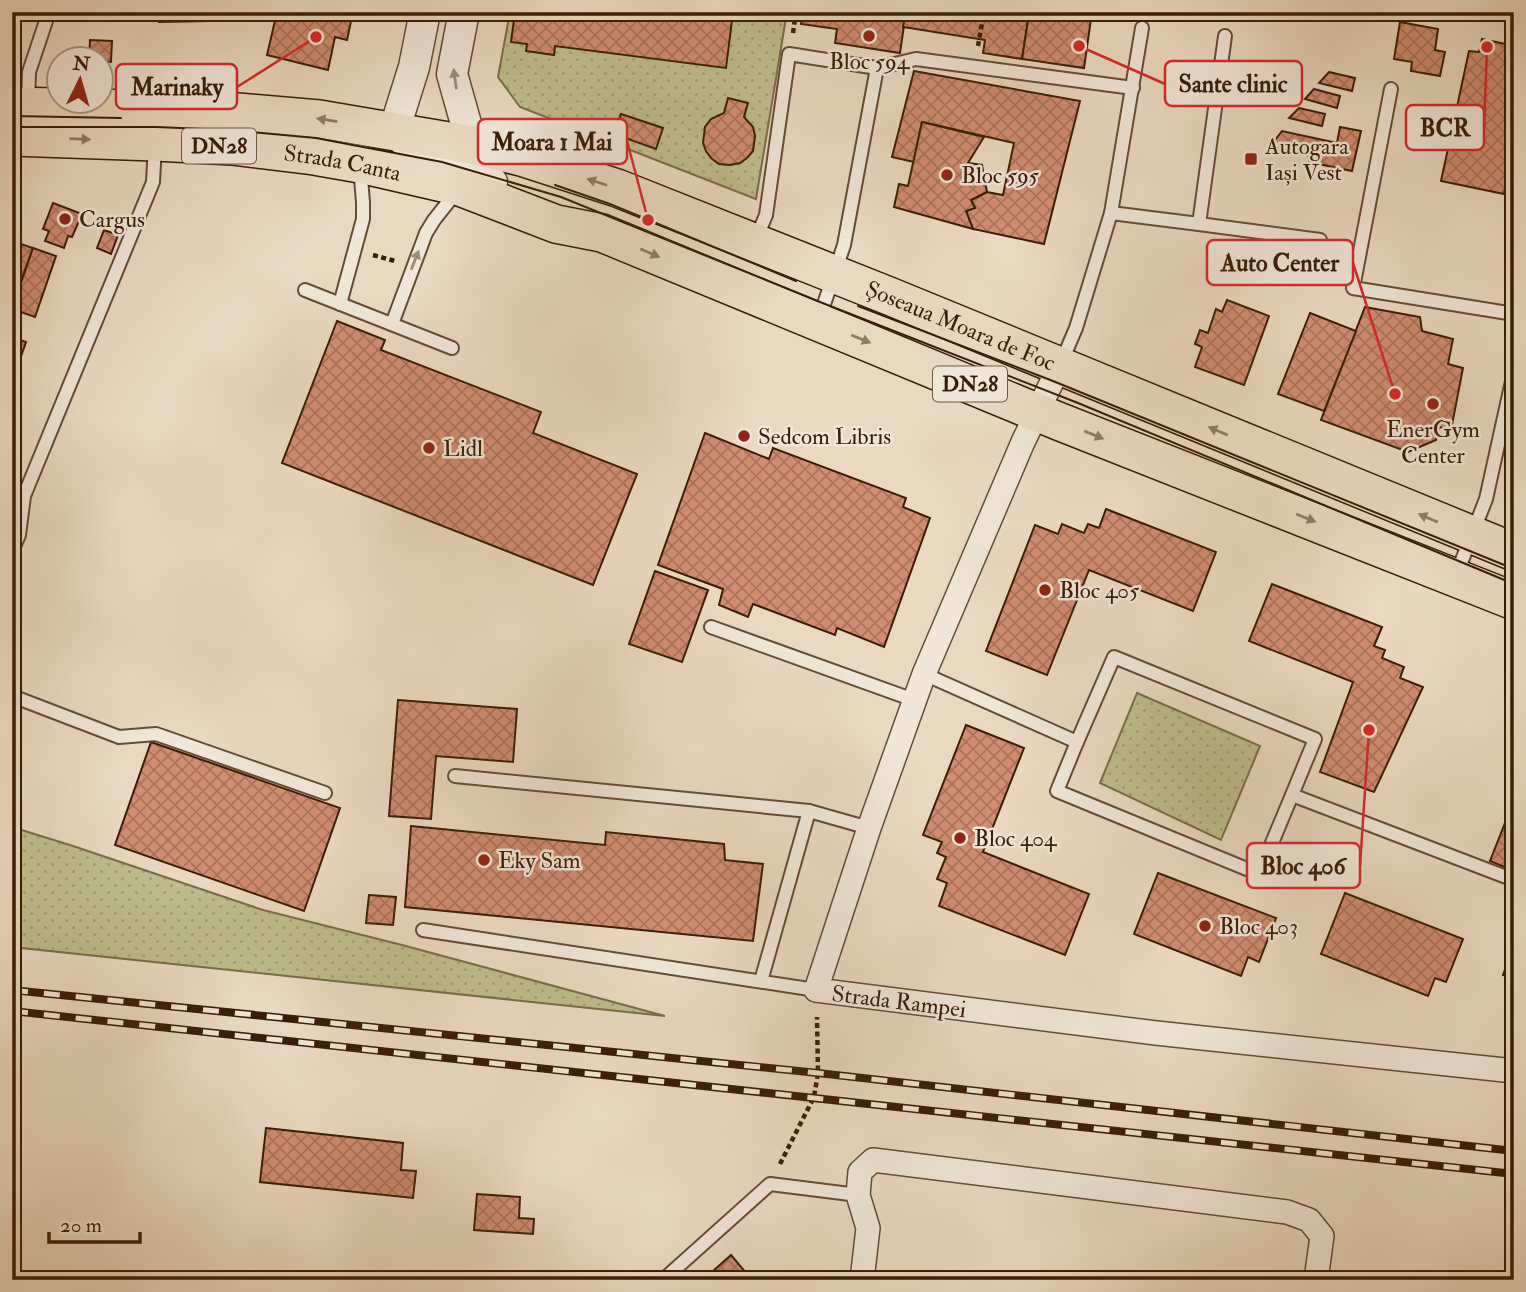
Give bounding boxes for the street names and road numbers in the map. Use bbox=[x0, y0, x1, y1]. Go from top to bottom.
road number: DN28 bbox=[182, 128, 256, 164]
street label: Strada Canta bbox=[282, 138, 405, 188]
street label: Șoseaua Moara de Foc bbox=[861, 274, 1060, 378]
road number: DN28 bbox=[933, 366, 1007, 402]
street label: Strada Rampei bbox=[830, 979, 968, 1025]

